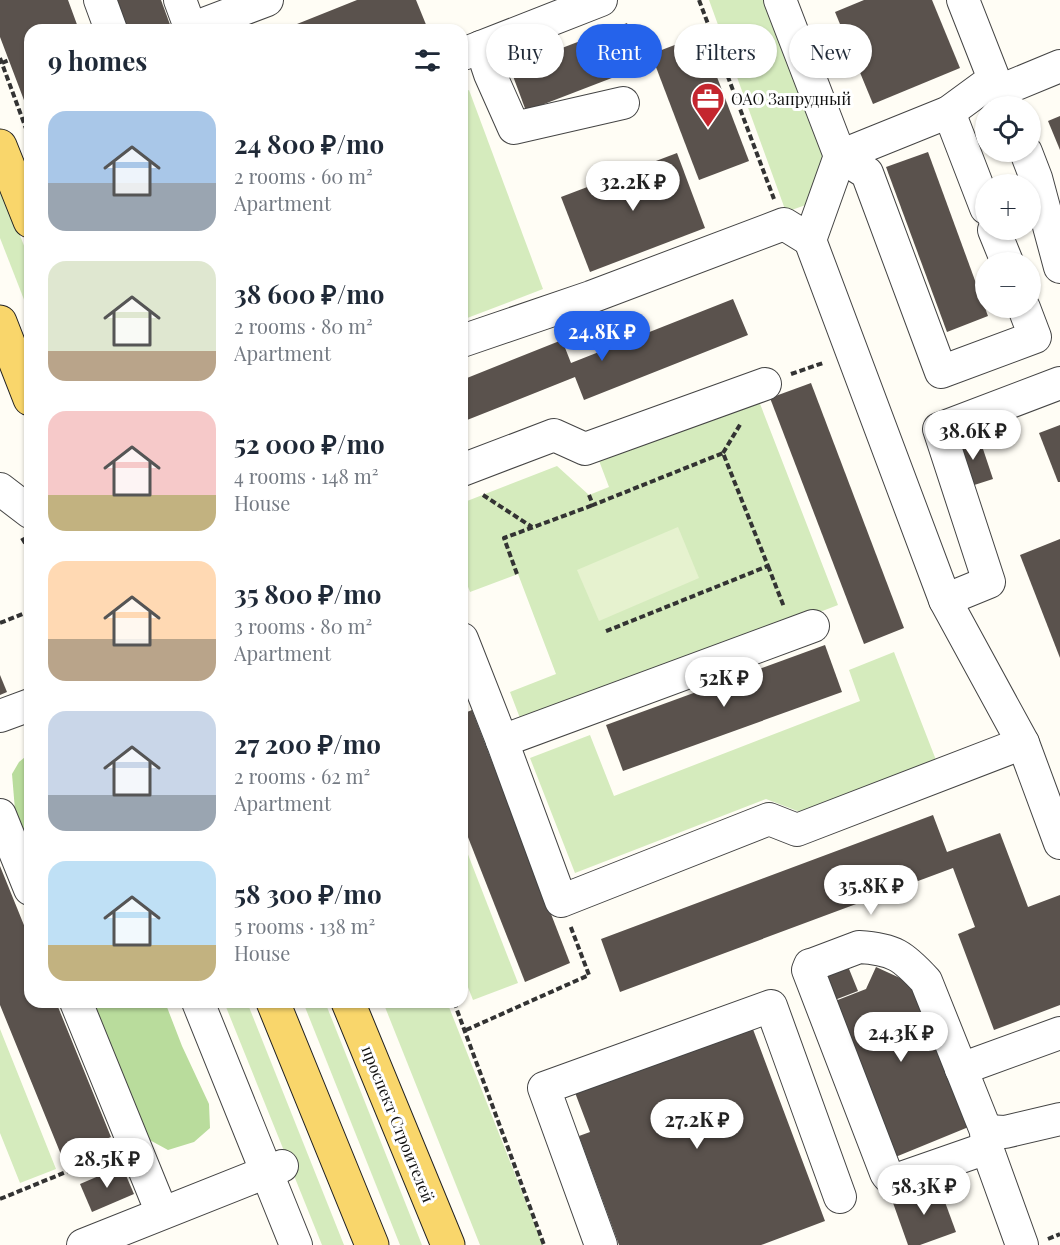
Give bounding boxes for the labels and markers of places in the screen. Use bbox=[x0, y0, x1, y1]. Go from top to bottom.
office icon: ОАО Запрудный bbox=[690, 81, 726, 128]
place label: ОАО Запрудный bbox=[731, 88, 851, 109]
pin: 32.2K ₽ bbox=[578, 161, 688, 212]
pin: 24.8K ₽ bbox=[547, 311, 657, 362]
pin: 38.6K ₽ bbox=[918, 410, 1028, 461]
pin: 52K ₽ bbox=[682, 657, 766, 708]
pin: 35.8K ₽ bbox=[816, 865, 926, 916]
pin: 24.3K ₽ bbox=[846, 1012, 956, 1063]
pin: 27.2K ₽ bbox=[642, 1099, 752, 1150]
pin: 28.5K ₽ bbox=[52, 1138, 162, 1189]
pin: 58.3K ₽ bbox=[869, 1165, 979, 1216]

